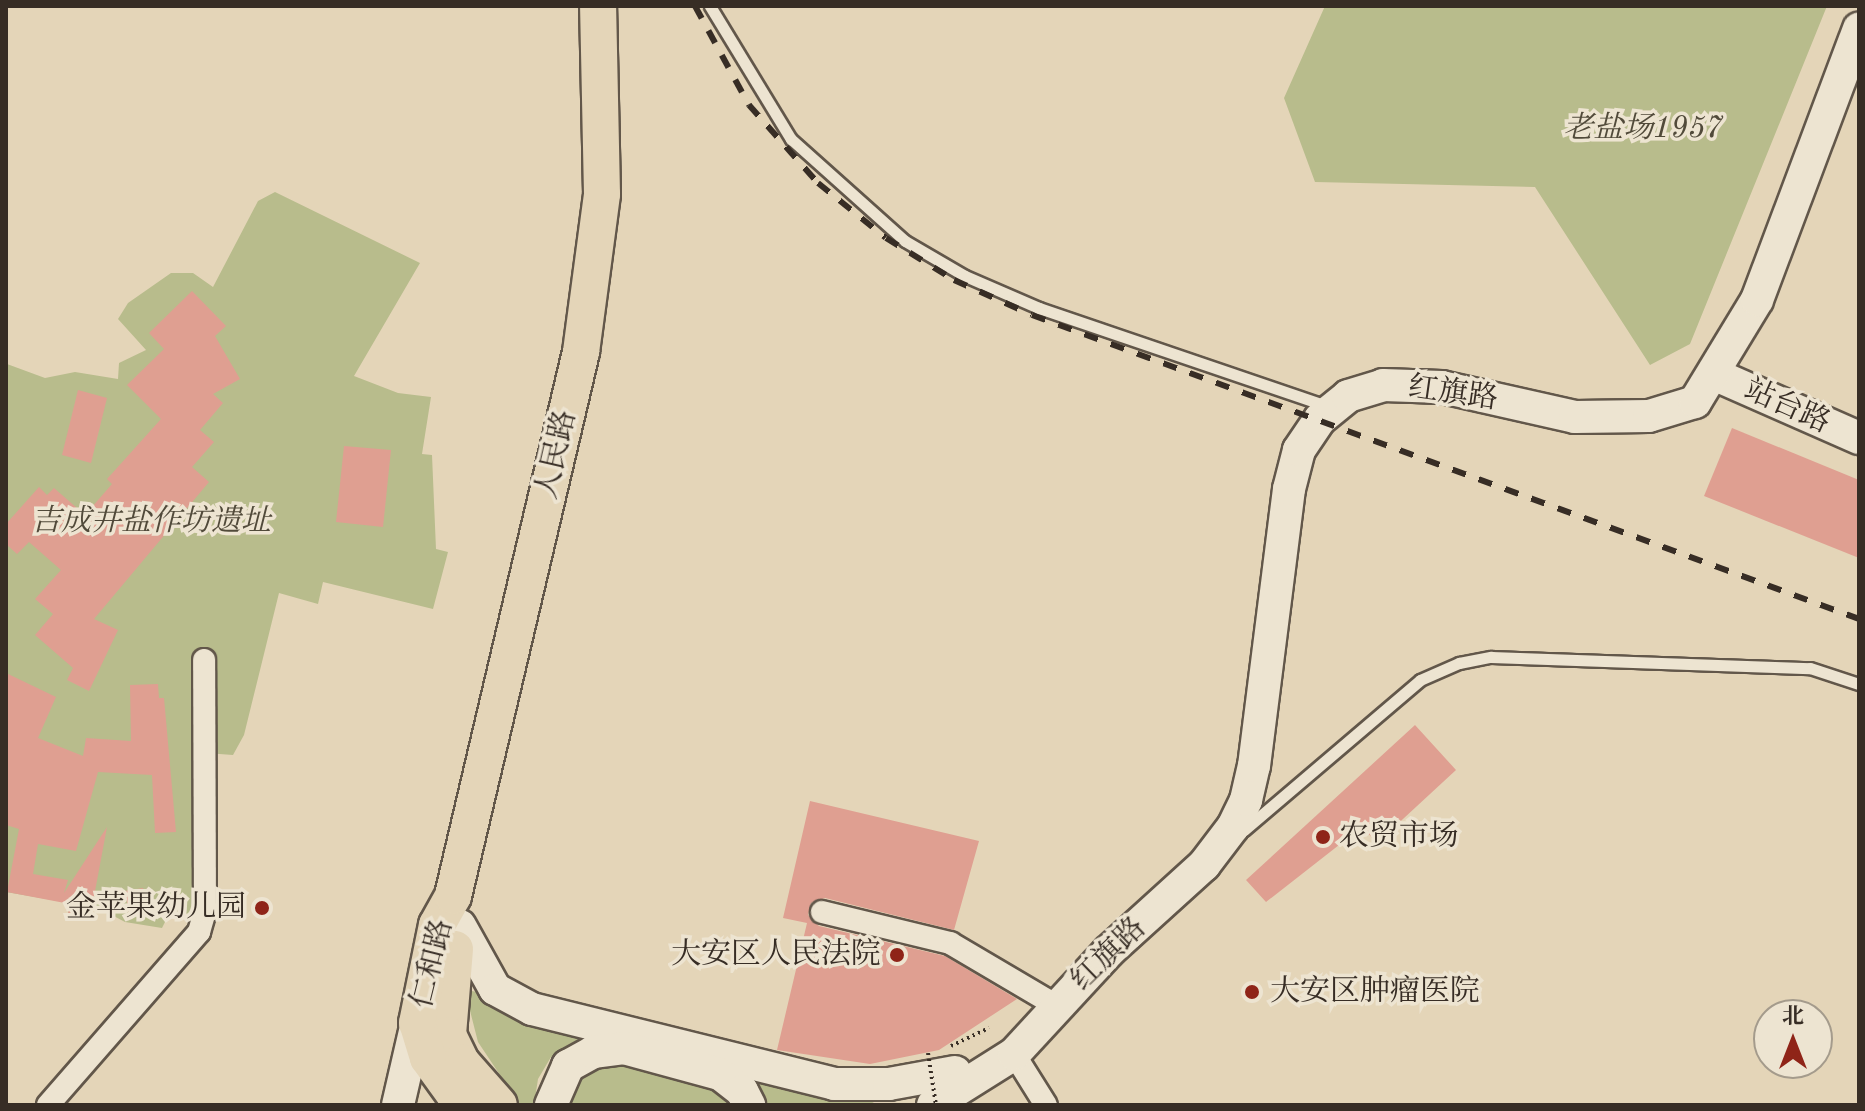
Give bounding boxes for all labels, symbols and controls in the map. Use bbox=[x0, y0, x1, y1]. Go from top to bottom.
park label: 老盐场1957 bbox=[1563, 111, 1723, 147]
street label: 红旗路 bbox=[1406, 370, 1500, 418]
street label: 站台路 bbox=[1739, 372, 1835, 442]
street label: 人民路 bbox=[529, 407, 585, 503]
park label: 吉成井盐作坊遗址 bbox=[31, 504, 271, 540]
place label: 农贸市场 bbox=[1339, 819, 1459, 855]
marker: 农贸市场 bbox=[1314, 828, 1332, 846]
place label: 金苹果幼儿园 bbox=[66, 890, 246, 926]
marker: 金苹果幼儿园 bbox=[253, 899, 271, 917]
street label: 红旗路 bbox=[1064, 911, 1154, 999]
street label: 仁和路 bbox=[405, 916, 461, 1012]
place label: 大安区人民法院 bbox=[671, 937, 881, 973]
marker: 大安区人民法院 bbox=[888, 946, 906, 964]
place label: 大安区肿瘤医院 bbox=[1270, 974, 1480, 1010]
marker: 大安区肿瘤医院 bbox=[1241, 981, 1263, 1003]
north arrow bbox=[1753, 999, 1833, 1079]
text: 北 bbox=[1782, 1006, 1804, 1028]

